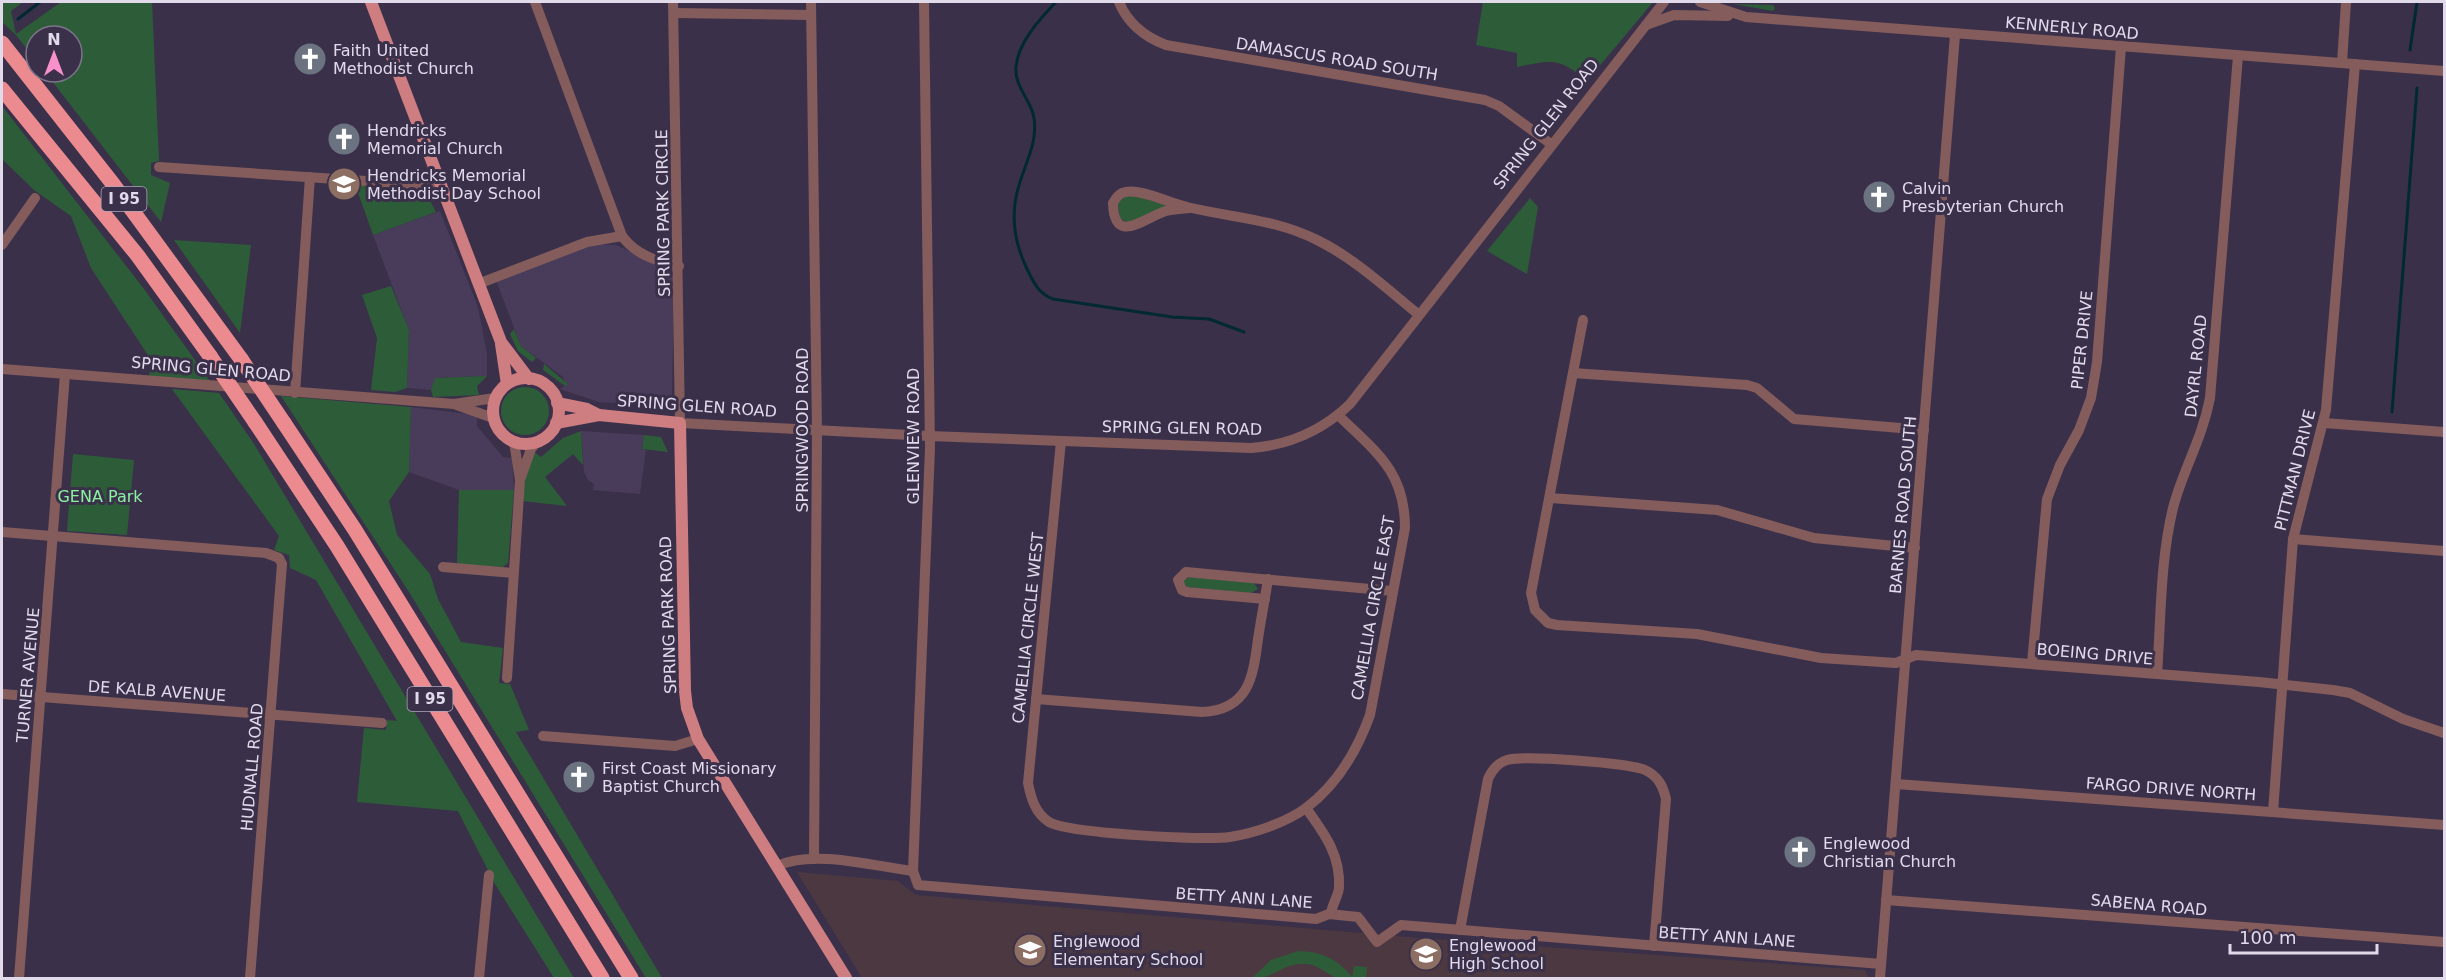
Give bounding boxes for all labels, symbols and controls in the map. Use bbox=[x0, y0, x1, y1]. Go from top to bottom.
street label: KENNERLY ROAD bbox=[2004, 13, 2140, 43]
north arrow bbox=[24, 24, 84, 84]
text: N bbox=[47, 30, 61, 49]
street label: DAMASCUS ROAD SOUTH bbox=[1235, 34, 1439, 84]
church icon: Faith United Methodist Church bbox=[292, 41, 328, 77]
place label: Faith United Methodist Church bbox=[333, 41, 474, 78]
street label: SPRING GLEN ROAD bbox=[1489, 55, 1603, 193]
church icon: Hendricks Memorial Church bbox=[326, 121, 362, 157]
place label: Hendricks Memorial Church bbox=[367, 121, 503, 158]
street label: SPRING PARK CIRCLE bbox=[652, 129, 674, 297]
school or university icon: Hendricks Memorial Methodist Day School bbox=[326, 166, 362, 202]
place label: Hendricks Memorial Methodist Day School bbox=[367, 166, 541, 203]
church icon: Calvin Presbyterian Church bbox=[1861, 179, 1897, 215]
place label: Calvin Presbyterian Church bbox=[1902, 179, 2064, 216]
road number: I 95 bbox=[102, 187, 146, 211]
street label: PIPER DRIVE bbox=[2067, 290, 2097, 390]
street label: DAYRL ROAD bbox=[2181, 314, 2211, 418]
street label: SPRINGWOOD ROAD bbox=[793, 347, 812, 513]
street label: SPRING GLEN ROAD bbox=[130, 353, 292, 385]
street label: GLENVIEW ROAD bbox=[904, 368, 923, 504]
street label: SPRING GLEN ROAD bbox=[616, 391, 778, 421]
street label: PITTMAN DRIVE bbox=[2271, 407, 2319, 533]
street label: BARNES ROAD SOUTH bbox=[1886, 415, 1920, 595]
street label: SPRING GLEN ROAD bbox=[1102, 417, 1262, 439]
park label: GENA Park bbox=[57, 487, 143, 506]
street label: CAMELLIA CIRCLE EAST bbox=[1347, 514, 1399, 702]
street label: CAMELLIA CIRCLE WEST bbox=[1009, 531, 1048, 724]
street label: SPRING PARK ROAD bbox=[656, 536, 680, 694]
street label: TURNER AVENUE bbox=[13, 607, 43, 744]
street label: BOEING DRIVE bbox=[2036, 639, 2154, 669]
street label: DE KALB AVENUE bbox=[87, 677, 227, 705]
road number: I 95 bbox=[408, 687, 452, 711]
street label: HUDNALL ROAD bbox=[237, 702, 267, 832]
church icon: First Coast Missionary Baptist Church bbox=[561, 759, 597, 795]
place label: First Coast Missionary Baptist Church bbox=[602, 759, 776, 796]
street label: FARGO DRIVE NORTH bbox=[2085, 774, 2257, 804]
church icon: Englewood Christian Church bbox=[1782, 834, 1818, 870]
place label: Englewood Christian Church bbox=[1823, 834, 1956, 871]
street label: BETTY ANN LANE bbox=[1175, 884, 1313, 912]
street label: SABENA ROAD bbox=[2090, 890, 2208, 920]
scale bar bbox=[2230, 917, 2377, 955]
street label: BETTY ANN LANE bbox=[1658, 923, 1796, 951]
text: 100 m bbox=[2239, 927, 2297, 948]
school or university icon: Englewood Elementary School bbox=[1012, 932, 1048, 968]
place label: Englewood Elementary School bbox=[1053, 932, 1203, 969]
school or university icon: Englewood High School bbox=[1408, 936, 1444, 972]
place label: Englewood High School bbox=[1449, 936, 1544, 973]

